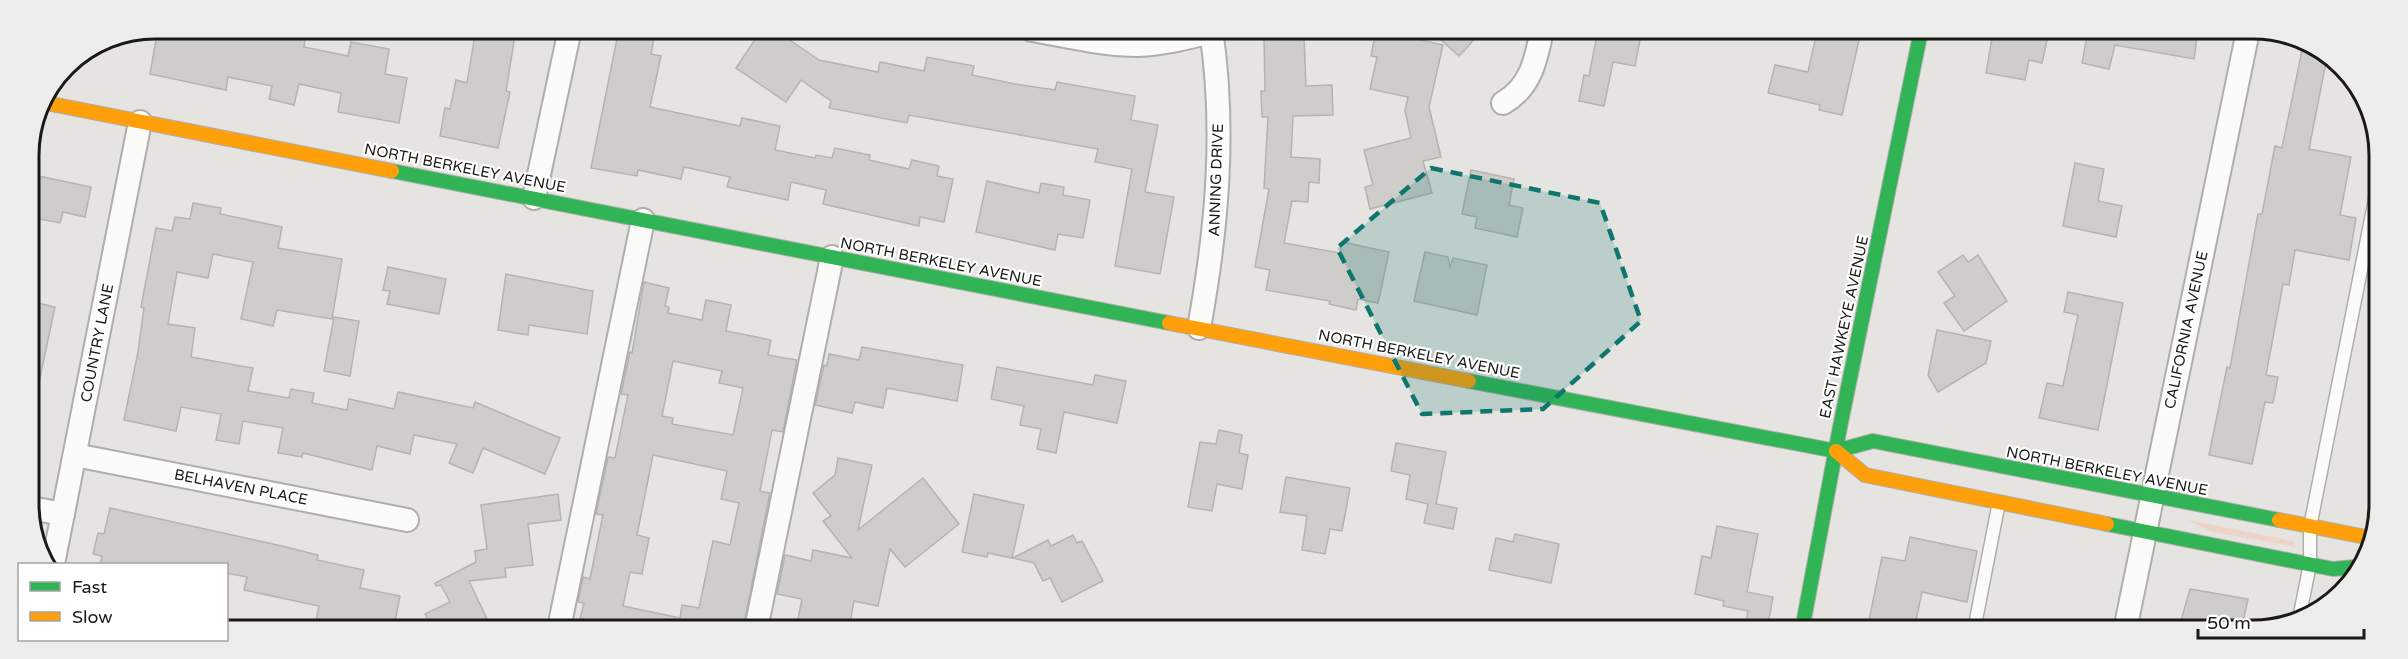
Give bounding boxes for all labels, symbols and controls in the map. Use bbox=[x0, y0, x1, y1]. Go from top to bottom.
street label: ANNING DRIVE bbox=[1205, 123, 1227, 237]
street label: NORTH BERKELEY AVENUE bbox=[363, 140, 567, 196]
street label: NORTH BERKELEY AVENUE bbox=[839, 234, 1043, 290]
street label: EAST HAWKEYE AVENUE bbox=[1816, 234, 1872, 420]
street label: CALIFORNIA AVENUE bbox=[2160, 249, 2212, 411]
street label: COUNTRY LANE bbox=[77, 282, 117, 404]
street label: NORTH BERKELEY AVENUE bbox=[1317, 326, 1521, 382]
street label: NORTH BERKELEY AVENUE bbox=[2005, 443, 2209, 499]
street label: BELHAVEN PLACE bbox=[173, 465, 309, 509]
legend bbox=[18, 563, 228, 641]
text: Fast bbox=[72, 576, 107, 598]
scale bar bbox=[2198, 602, 2364, 640]
text: Slow bbox=[72, 606, 113, 628]
text: 50 m bbox=[2207, 612, 2251, 634]

